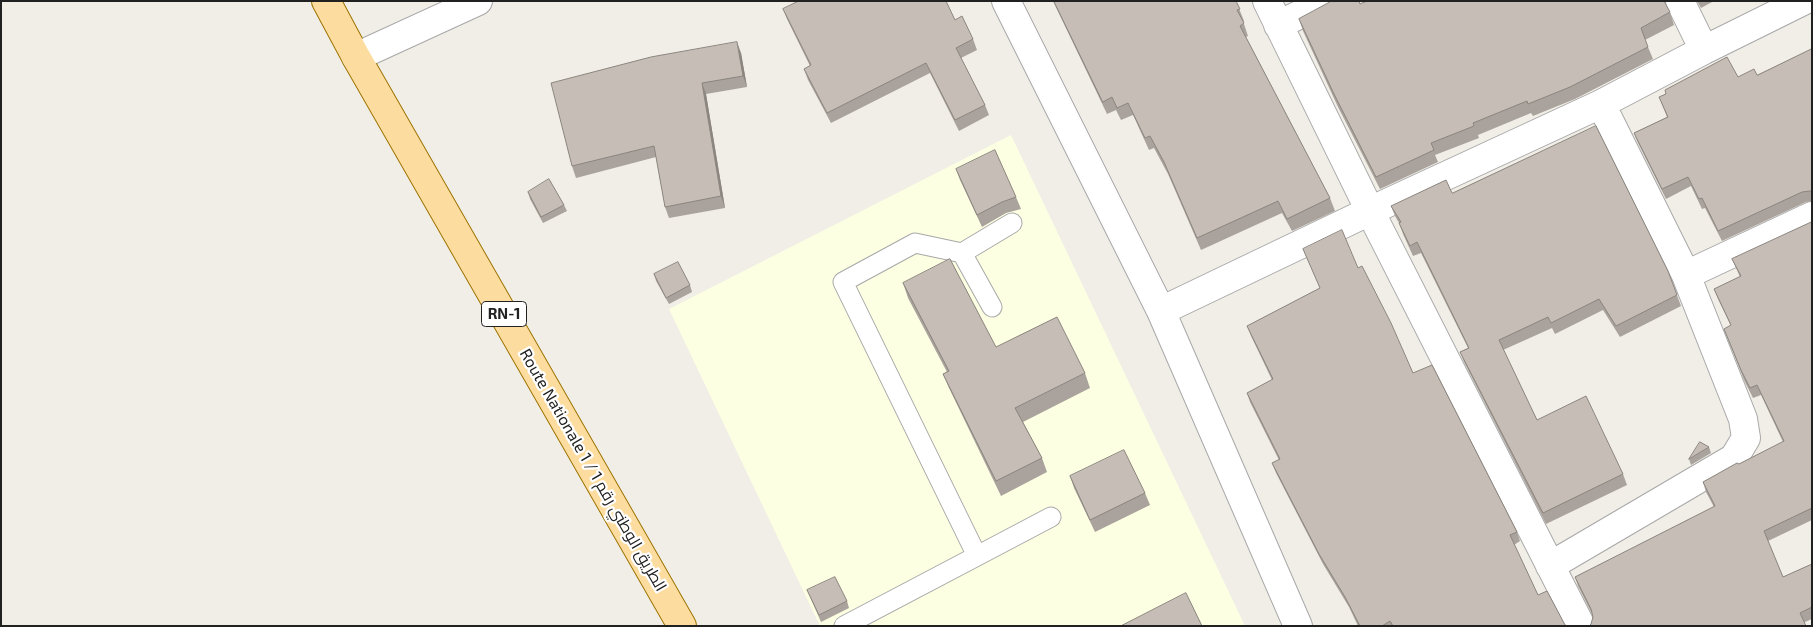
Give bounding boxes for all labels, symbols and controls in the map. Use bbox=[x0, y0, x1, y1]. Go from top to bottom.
road number: RN-1 bbox=[482, 302, 526, 326]
street label: Route Nationale 1 / الطريق الوطني رقم 1 bbox=[515, 345, 671, 595]

